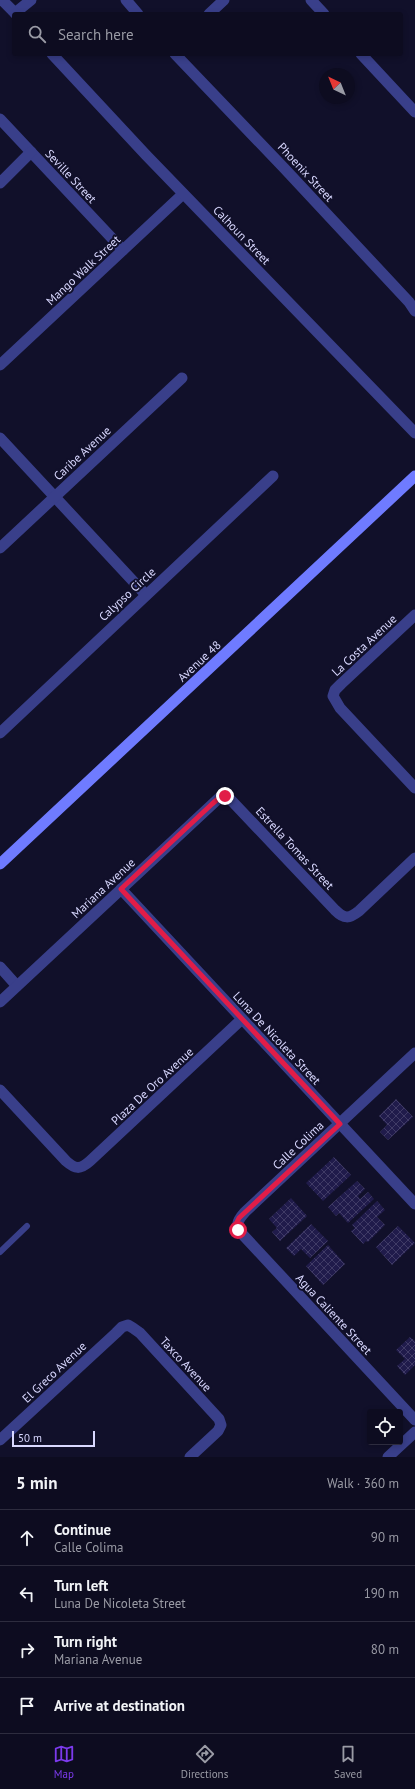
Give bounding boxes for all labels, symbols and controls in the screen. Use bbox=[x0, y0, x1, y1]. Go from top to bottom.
search box bbox=[12, 12, 403, 56]
icon: search bbox=[26, 23, 48, 45]
text: Search here bbox=[58, 25, 134, 44]
north arrow bbox=[319, 68, 355, 104]
street label: Phoenix Street bbox=[275, 139, 337, 205]
street label: Seville Street bbox=[42, 146, 100, 206]
street label: Calhoun Street bbox=[210, 202, 274, 268]
street label: Mango Walk Street bbox=[43, 232, 123, 308]
street label: Caribe Avenue bbox=[50, 423, 114, 483]
street label: Calypso Circle bbox=[96, 564, 158, 624]
street label: La Costa Avenue bbox=[328, 611, 400, 679]
street label: Avenue 48 bbox=[174, 637, 224, 685]
route end bbox=[216, 787, 234, 805]
street label: Estrella Tomas Street bbox=[253, 804, 337, 892]
street label: Mariana Avenue bbox=[68, 855, 138, 921]
street label: Luna De Nicoleta Street bbox=[230, 988, 324, 1088]
street label: Plaza De Oro Avenue bbox=[108, 1044, 196, 1128]
street label: Calle Colima bbox=[269, 1118, 327, 1172]
route start bbox=[229, 1221, 247, 1239]
street label: Agua Caliente Street bbox=[293, 1271, 375, 1357]
street label: Taxco Avenue bbox=[157, 1334, 215, 1394]
street label: El Greco Avenue bbox=[19, 1338, 89, 1406]
map controls bbox=[367, 1409, 403, 1445]
button: locate bbox=[367, 1409, 403, 1445]
scale bar bbox=[12, 1429, 95, 1448]
text: 50 m bbox=[18, 1431, 42, 1445]
text: 5 min bbox=[16, 1472, 57, 1494]
text: Walk · 360 m bbox=[327, 1475, 399, 1492]
text: Continue bbox=[54, 1520, 111, 1539]
icon: ahead bbox=[16, 1527, 38, 1549]
text: 90 m bbox=[371, 1529, 399, 1546]
text: Calle Colima bbox=[54, 1539, 124, 1556]
text: Turn left bbox=[54, 1576, 108, 1595]
icon: left bbox=[16, 1583, 38, 1605]
text: 190 m bbox=[364, 1585, 399, 1602]
text: Luna De Nicoleta Street bbox=[54, 1595, 186, 1612]
text: Turn right bbox=[54, 1632, 117, 1651]
icon: right bbox=[16, 1639, 38, 1661]
text: 80 m bbox=[371, 1641, 399, 1658]
text: Mariana Avenue bbox=[54, 1651, 142, 1668]
icon: arrive bbox=[16, 1695, 38, 1717]
text: Arrive at destination bbox=[54, 1696, 185, 1715]
tab: Map bbox=[53, 1743, 75, 1781]
tab: Directions bbox=[181, 1743, 228, 1781]
tab: Saved bbox=[334, 1743, 362, 1781]

